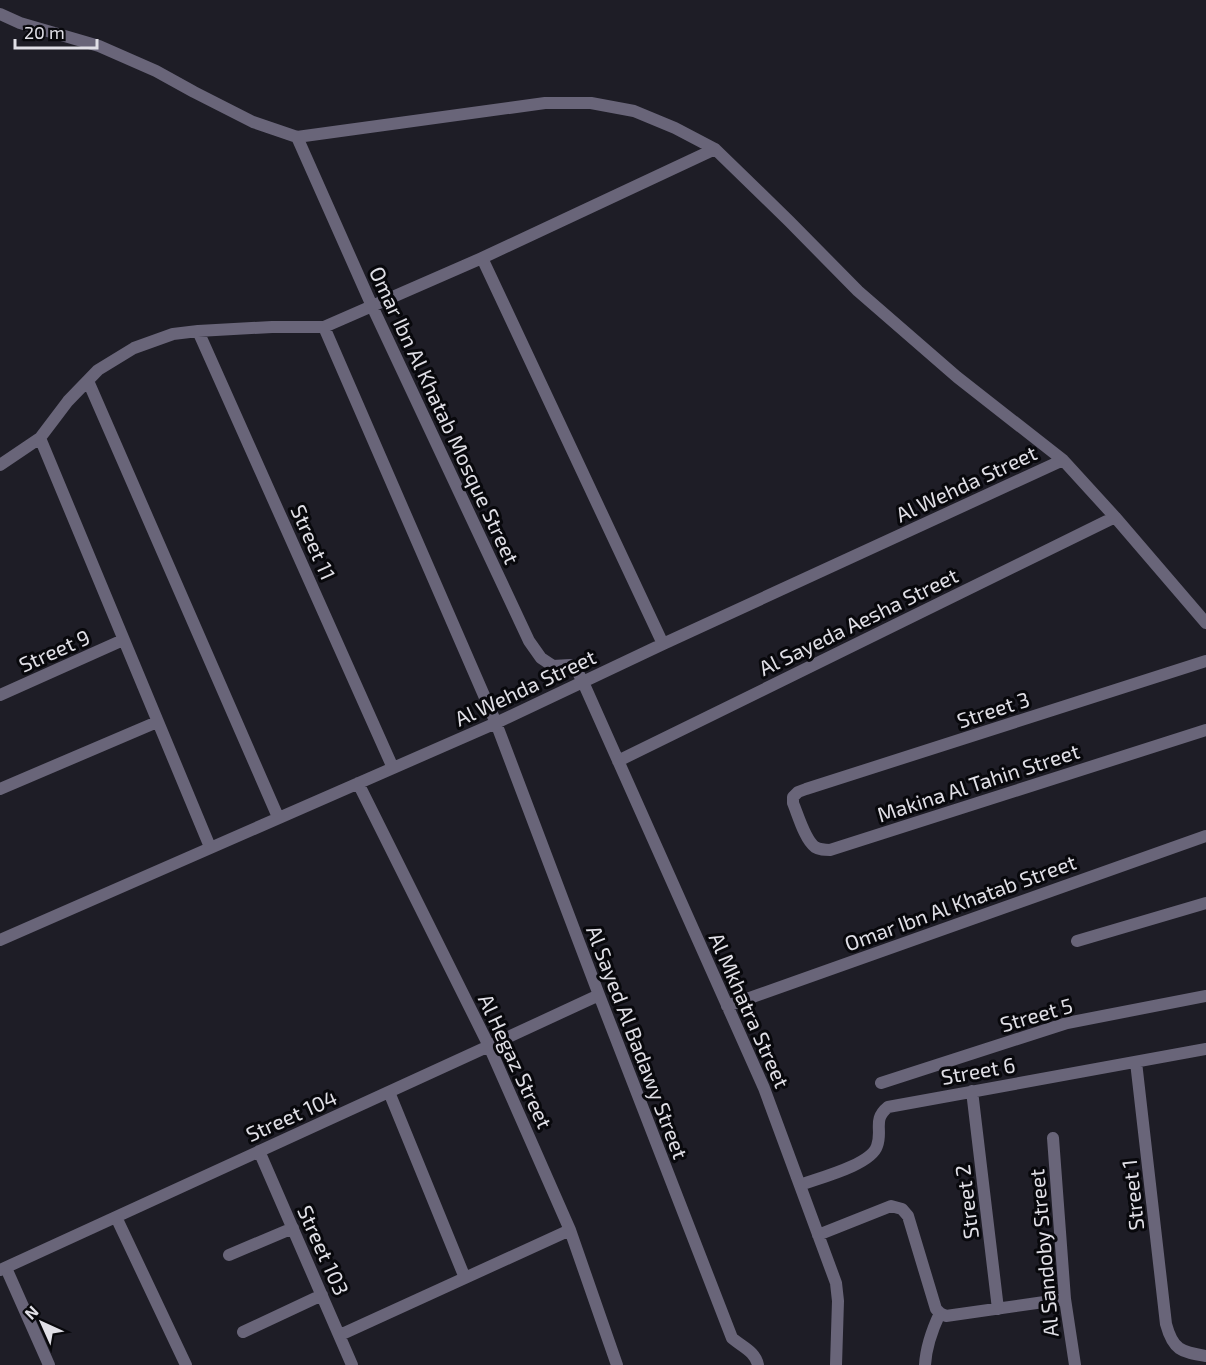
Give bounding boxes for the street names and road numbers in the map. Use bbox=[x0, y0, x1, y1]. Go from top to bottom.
street label: Omar Ibn Al Khatab Mosque Street bbox=[365, 262, 525, 568]
street label: Al Wehda Street bbox=[891, 439, 1041, 527]
street label: Street 11 bbox=[286, 500, 342, 584]
street label: Al Sayeda Aesha Street bbox=[754, 562, 962, 680]
street label: Street 9 bbox=[15, 623, 93, 677]
street label: Al Wehda Street bbox=[450, 643, 600, 731]
street label: Street 3 bbox=[954, 686, 1032, 732]
street label: Makina Al Tahin Street bbox=[874, 737, 1082, 827]
street label: Omar Ibn Al Khatab Street bbox=[841, 848, 1079, 956]
street label: Al Sayed Al Badawy Street bbox=[582, 922, 694, 1162]
street label: Al Mkhatra Street bbox=[705, 928, 795, 1092]
street label: Al Hegaz Street bbox=[474, 990, 558, 1132]
street label: Street 5 bbox=[997, 992, 1075, 1036]
street label: Street 6 bbox=[939, 1051, 1017, 1089]
street label: Street 104 bbox=[242, 1084, 340, 1146]
street label: Street 1 bbox=[1116, 1158, 1148, 1232]
street label: Street 2 bbox=[949, 1163, 983, 1241]
street label: Al Sandoby Street bbox=[1023, 1168, 1063, 1338]
street label: Street 103 bbox=[293, 1201, 355, 1299]

